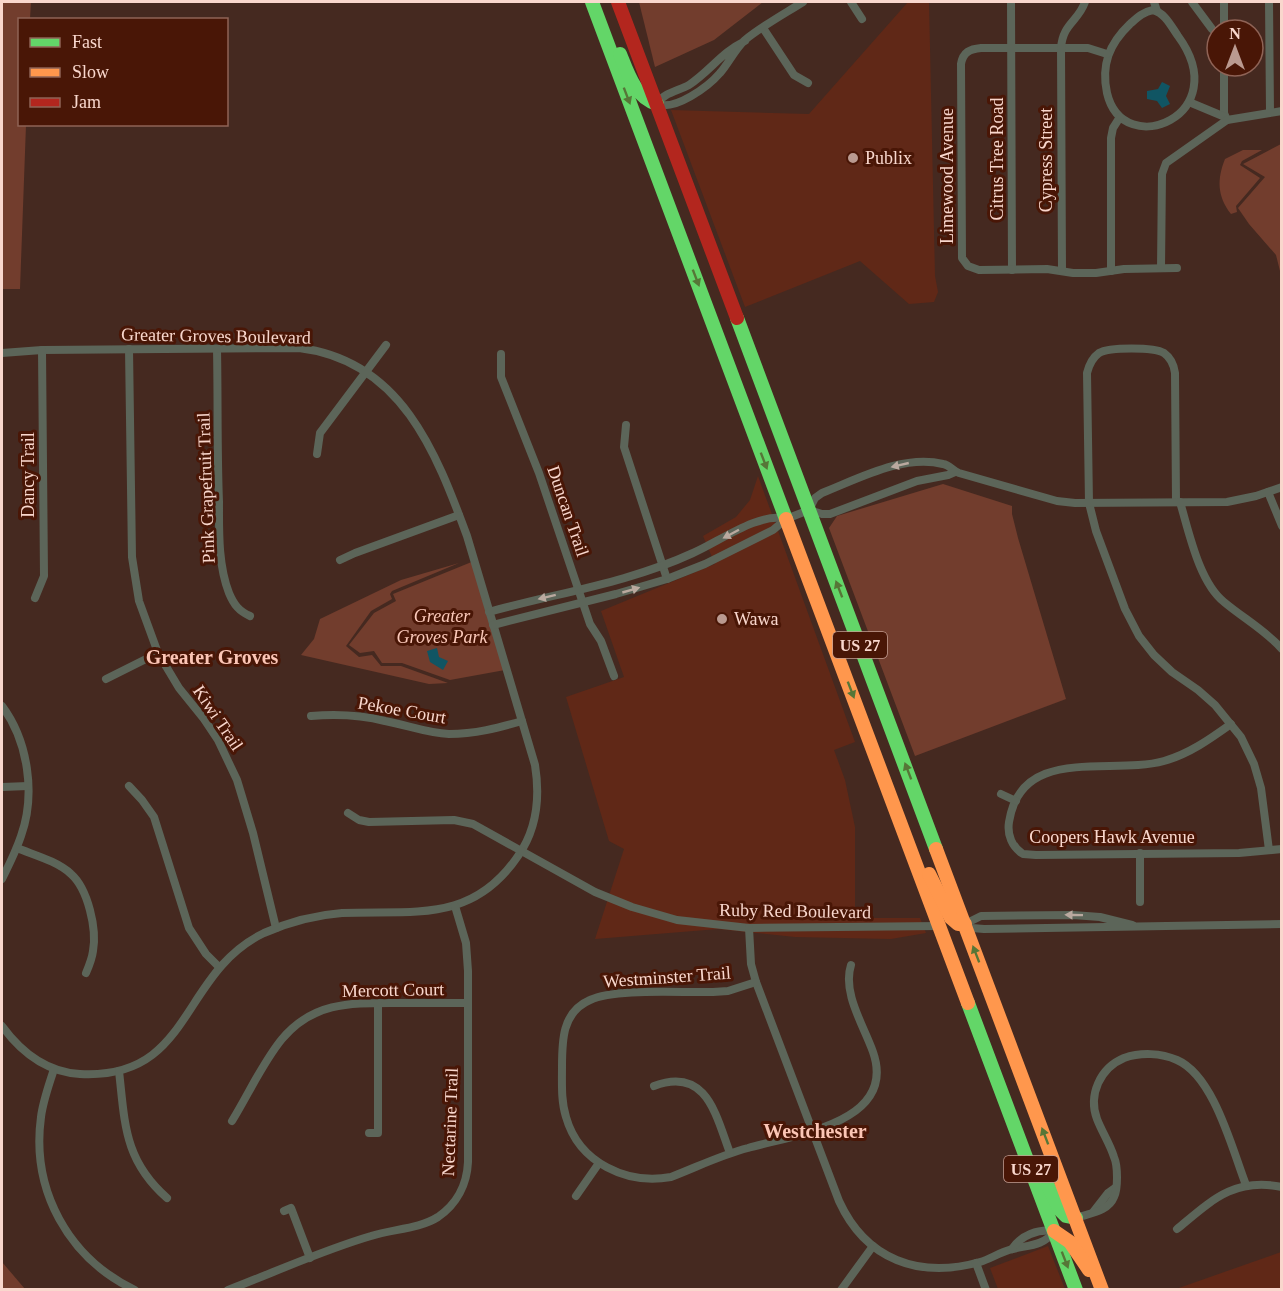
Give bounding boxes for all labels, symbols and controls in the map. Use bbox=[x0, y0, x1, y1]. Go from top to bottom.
legend bbox=[18, 18, 228, 126]
north arrow bbox=[1205, 18, 1265, 78]
text: N bbox=[1229, 25, 1241, 42]
text: Fast bbox=[72, 32, 102, 52]
text: Slow bbox=[72, 62, 109, 82]
one-way arrow bbox=[622, 87, 632, 105]
text: Jam bbox=[72, 92, 101, 112]
street label: Citrus Tree Road bbox=[987, 97, 1007, 221]
street label: Limewood Avenue bbox=[937, 108, 957, 244]
street label: Cypress Street bbox=[1036, 108, 1056, 212]
place label: Publix bbox=[865, 148, 912, 168]
marker: Publix bbox=[846, 151, 860, 165]
one-way arrow bbox=[691, 269, 701, 287]
street label: Greater Groves Boulevard bbox=[121, 324, 311, 348]
street label: Pink Grapefruit Trail bbox=[193, 412, 219, 564]
street label: Dancy Trail bbox=[18, 432, 38, 518]
one-way arrow bbox=[760, 452, 769, 470]
one-way arrow bbox=[890, 461, 909, 471]
street label: Duncan Trail bbox=[543, 463, 593, 559]
one-way arrow bbox=[722, 529, 739, 539]
one-way arrow bbox=[834, 579, 844, 597]
one-way arrow bbox=[622, 585, 640, 594]
one-way arrow bbox=[538, 593, 557, 603]
park label: Greater Groves Park bbox=[397, 606, 488, 647]
place label: Wawa bbox=[734, 609, 779, 629]
marker: Wawa bbox=[715, 612, 729, 626]
road number: US 27 bbox=[833, 632, 887, 658]
district label: Greater Groves bbox=[146, 646, 279, 668]
one-way arrow bbox=[846, 681, 856, 699]
street label: Kiwi Trail bbox=[189, 682, 247, 754]
street label: Pekoe Court bbox=[356, 692, 448, 728]
one-way arrow bbox=[902, 762, 912, 780]
street label: Coopers Hawk Avenue bbox=[1029, 827, 1195, 847]
street label: Ruby Red Boulevard bbox=[719, 900, 871, 922]
one-way arrow bbox=[1065, 910, 1084, 920]
one-way arrow bbox=[971, 945, 980, 963]
street label: Westminster Trail bbox=[602, 963, 732, 991]
street label: Mercott Court bbox=[342, 979, 444, 1001]
street label: Nectarine Trail bbox=[438, 1067, 462, 1177]
district label: Westchester bbox=[763, 1120, 867, 1142]
one-way arrow bbox=[1040, 1127, 1049, 1145]
road number: US 27 bbox=[1004, 1156, 1058, 1182]
one-way arrow bbox=[1061, 1251, 1070, 1269]

